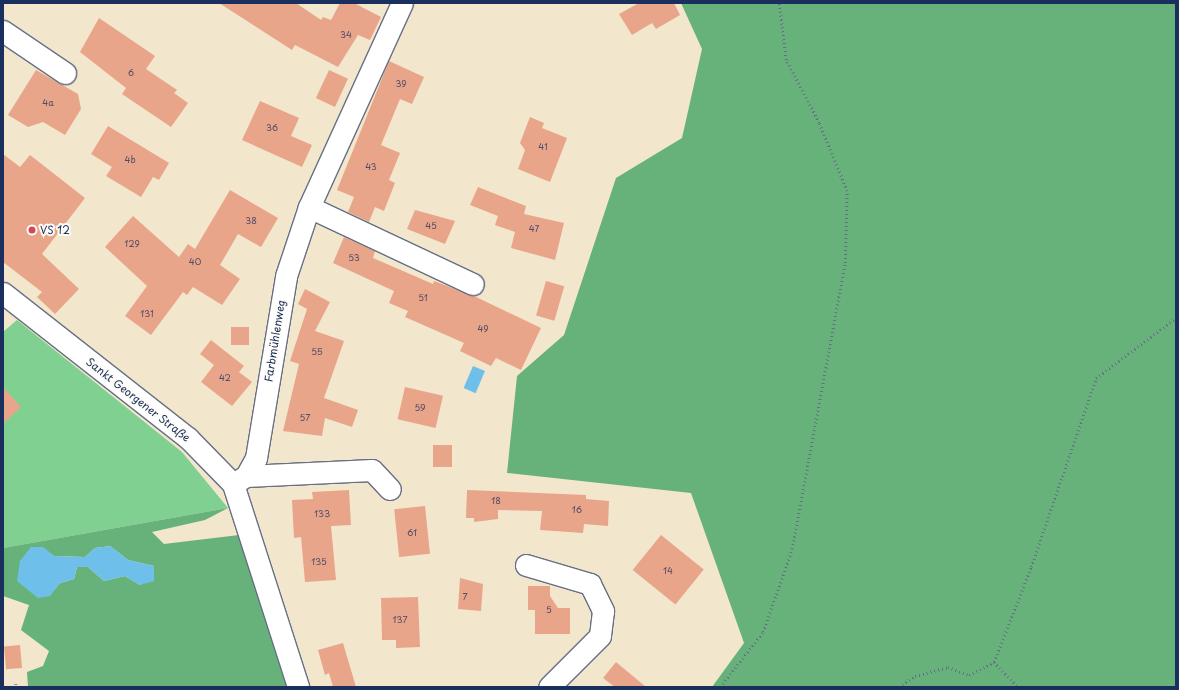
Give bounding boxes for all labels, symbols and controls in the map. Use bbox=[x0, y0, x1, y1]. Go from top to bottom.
house number: 34 bbox=[340, 29, 352, 39]
house number: 6 bbox=[128, 67, 134, 77]
house number: 39 bbox=[395, 78, 407, 88]
house number: 4a bbox=[42, 97, 54, 107]
house number: 36 bbox=[266, 122, 278, 132]
house number: 41 bbox=[538, 141, 548, 151]
house number: 4b bbox=[124, 154, 136, 164]
house number: 43 bbox=[365, 161, 377, 171]
house number: 38 bbox=[245, 215, 257, 225]
house number: 45 bbox=[425, 220, 437, 230]
place label: VS 12 bbox=[40, 223, 71, 237]
house number: 47 bbox=[529, 223, 539, 233]
marker: VS 12 bbox=[27, 225, 37, 235]
house number: 129 bbox=[124, 238, 140, 248]
house number: 53 bbox=[348, 252, 360, 262]
house number: 40 bbox=[189, 256, 201, 266]
house number: 51 bbox=[418, 292, 428, 302]
street label: Farbmühlenweg bbox=[262, 299, 288, 383]
house number: 131 bbox=[140, 308, 154, 318]
house number: 49 bbox=[477, 323, 489, 333]
house number: 55 bbox=[311, 346, 323, 356]
street label: Sankt Georgener Straße bbox=[83, 355, 193, 445]
house number: 42 bbox=[219, 372, 231, 382]
house number: 59 bbox=[414, 402, 426, 412]
house number: 57 bbox=[300, 412, 310, 422]
house number: 18 bbox=[491, 495, 501, 505]
house number: 16 bbox=[572, 504, 582, 514]
house number: 133 bbox=[314, 508, 330, 518]
house number: 61 bbox=[407, 527, 417, 537]
house number: 135 bbox=[311, 556, 327, 566]
house number: 14 bbox=[663, 565, 673, 575]
house number: 7 bbox=[462, 591, 468, 601]
house number: 5 bbox=[546, 604, 552, 614]
house number: 137 bbox=[393, 614, 407, 624]

